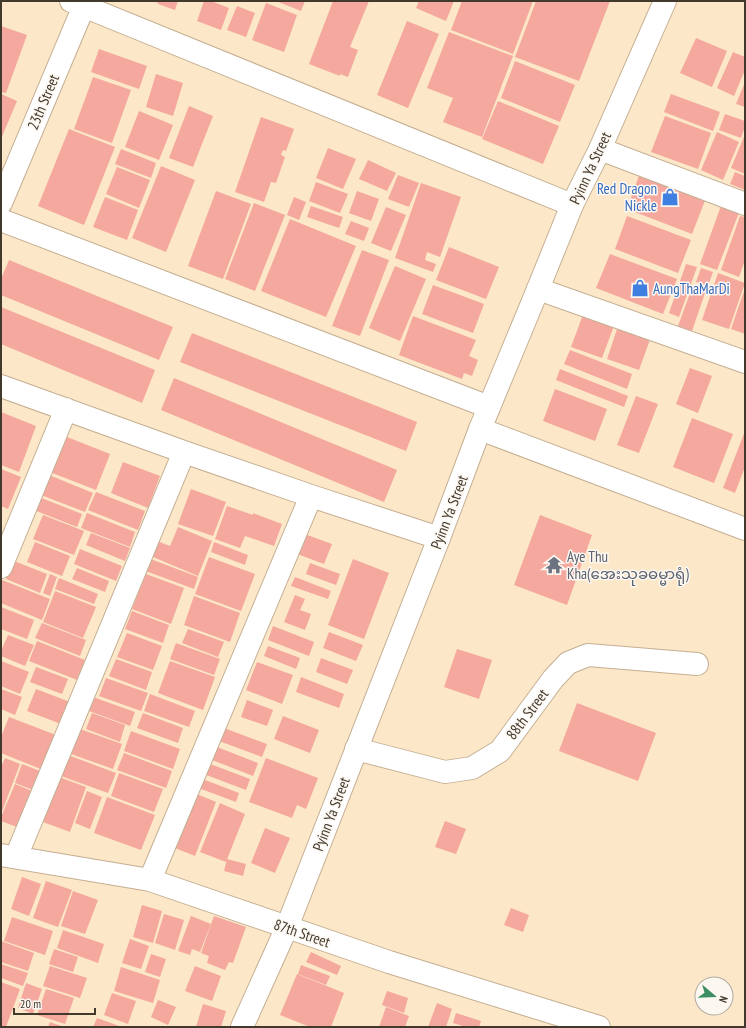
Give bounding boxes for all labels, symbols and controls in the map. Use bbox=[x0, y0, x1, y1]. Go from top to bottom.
street label: 23th Street bbox=[23, 71, 63, 133]
street label: Pyinn Ya Street bbox=[565, 129, 615, 207]
place label: Red Dragon Nickle bbox=[597, 179, 657, 215]
shop icon: Red Dragon Nickle bbox=[660, 187, 680, 207]
shop icon: AungThaMarDi bbox=[630, 278, 650, 298]
place label: AungThaMarDi bbox=[653, 279, 730, 298]
street label: Pyinn Ya Street bbox=[426, 472, 472, 552]
place label: Aye Thu Kha(အေးသုခဓမ္မာရုံ) bbox=[567, 547, 689, 586]
temple icon: Aye Thu Kha(အေးသုခဓမ္မာရုံ) bbox=[544, 555, 564, 575]
street label: 88th Street bbox=[502, 685, 552, 743]
street label: Pyinn Ya Street bbox=[308, 774, 354, 854]
street label: 87th Street bbox=[271, 915, 333, 951]
north arrow bbox=[694, 976, 734, 1016]
scale bar bbox=[14, 990, 95, 1016]
text: N bbox=[716, 994, 731, 1004]
text: 20 m bbox=[20, 996, 41, 1011]

